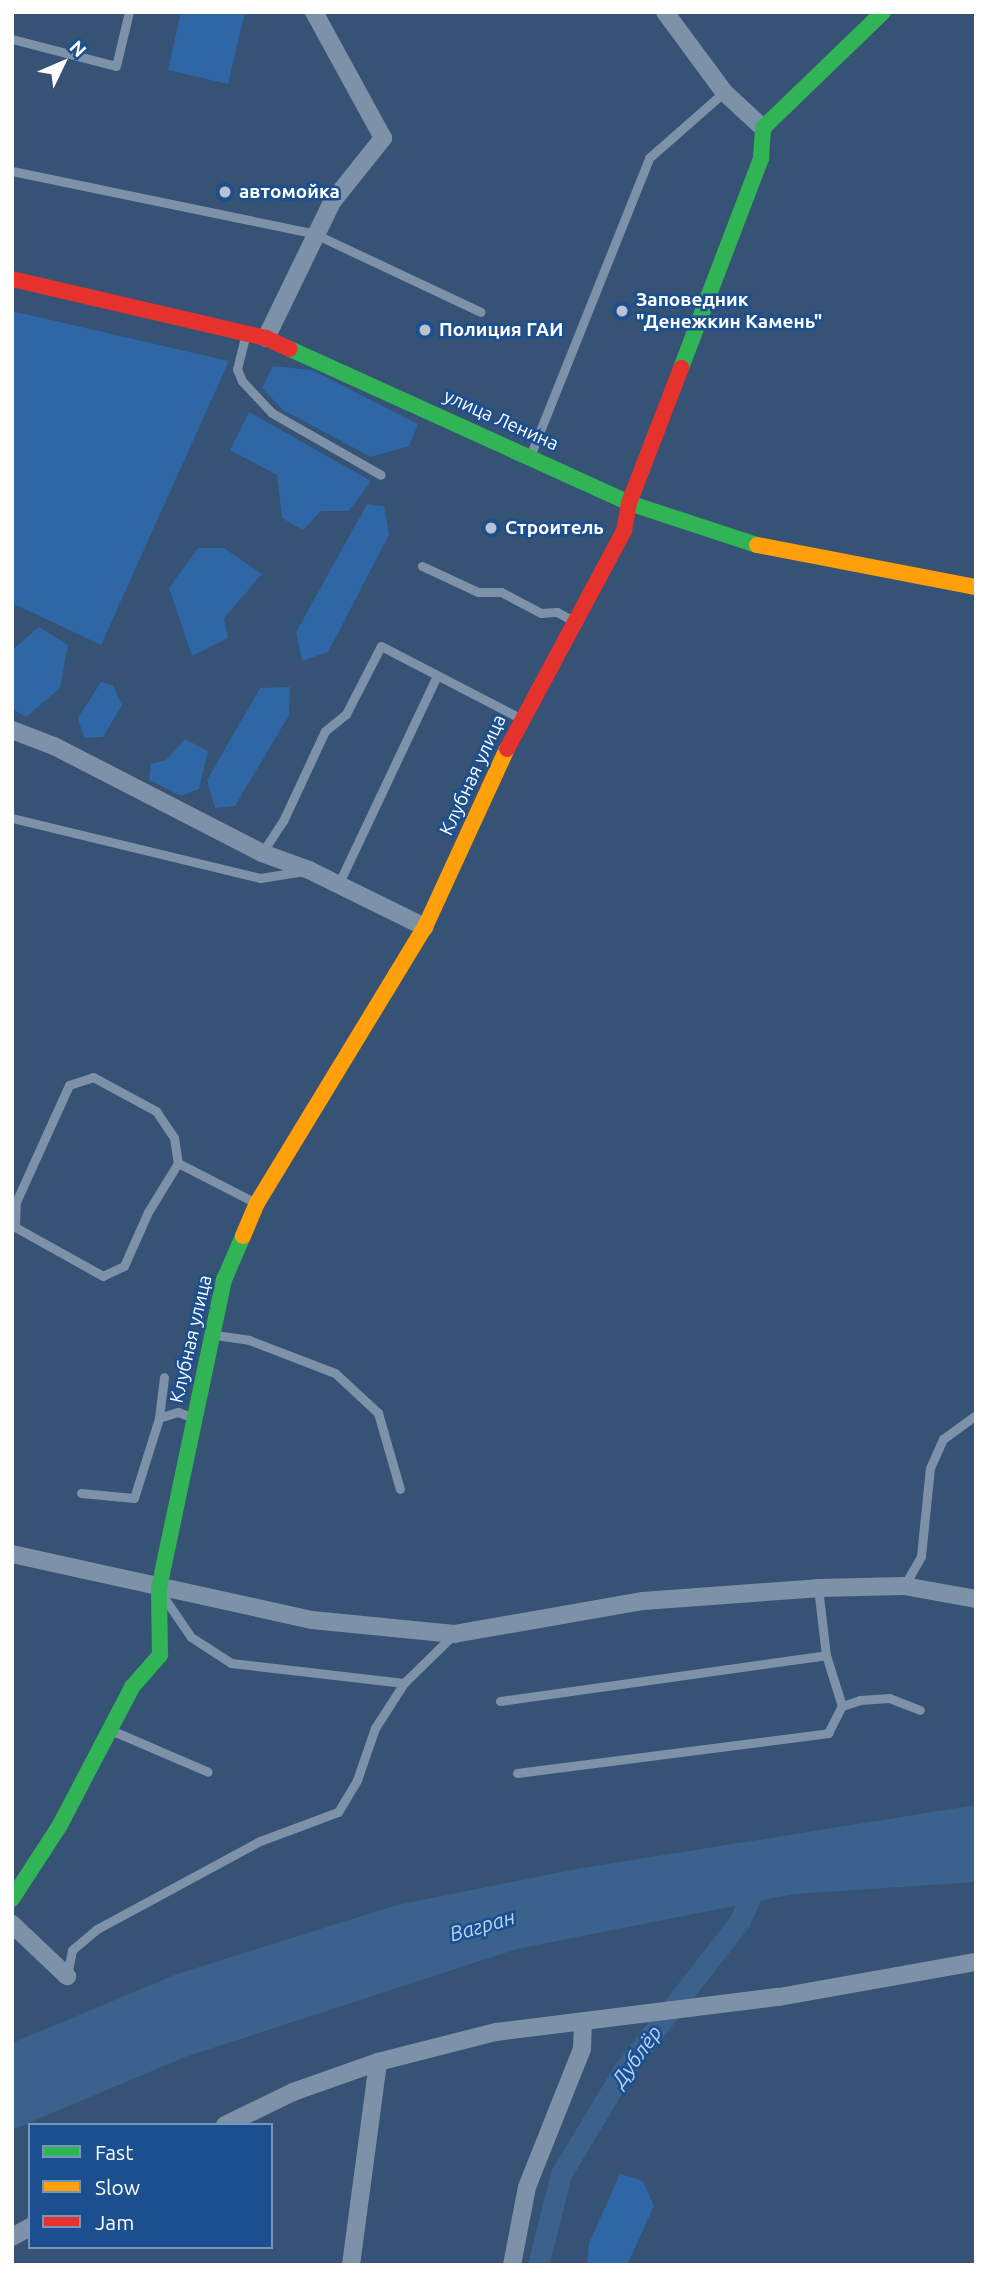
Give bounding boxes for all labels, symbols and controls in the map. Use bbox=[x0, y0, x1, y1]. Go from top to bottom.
north arrow bbox=[28, 28, 98, 98]
text: N bbox=[65, 36, 91, 61]
place label: автомойка bbox=[239, 181, 340, 203]
marker: автомойка bbox=[217, 184, 233, 200]
place label: Заповедник "Денежкин Камень" bbox=[636, 289, 822, 333]
marker: Заповедник "Денежкин Камень" bbox=[614, 303, 630, 319]
place label: Полиция ГАИ bbox=[439, 319, 563, 341]
marker: Полиция ГАИ bbox=[417, 322, 433, 338]
street label: улица Ленина bbox=[440, 385, 562, 455]
place label: Строитель bbox=[505, 517, 604, 539]
marker: Строитель bbox=[483, 520, 499, 536]
street label: Клубная улица bbox=[435, 711, 511, 839]
street label: Клубная улица bbox=[165, 1273, 217, 1405]
water label: Вагран bbox=[446, 1904, 518, 1946]
water label: Дублёр bbox=[605, 2020, 667, 2092]
legend bbox=[28, 2123, 273, 2249]
text: Fast bbox=[95, 2140, 133, 2164]
text: Slow bbox=[95, 2175, 140, 2199]
text: Jam bbox=[95, 2210, 134, 2234]

